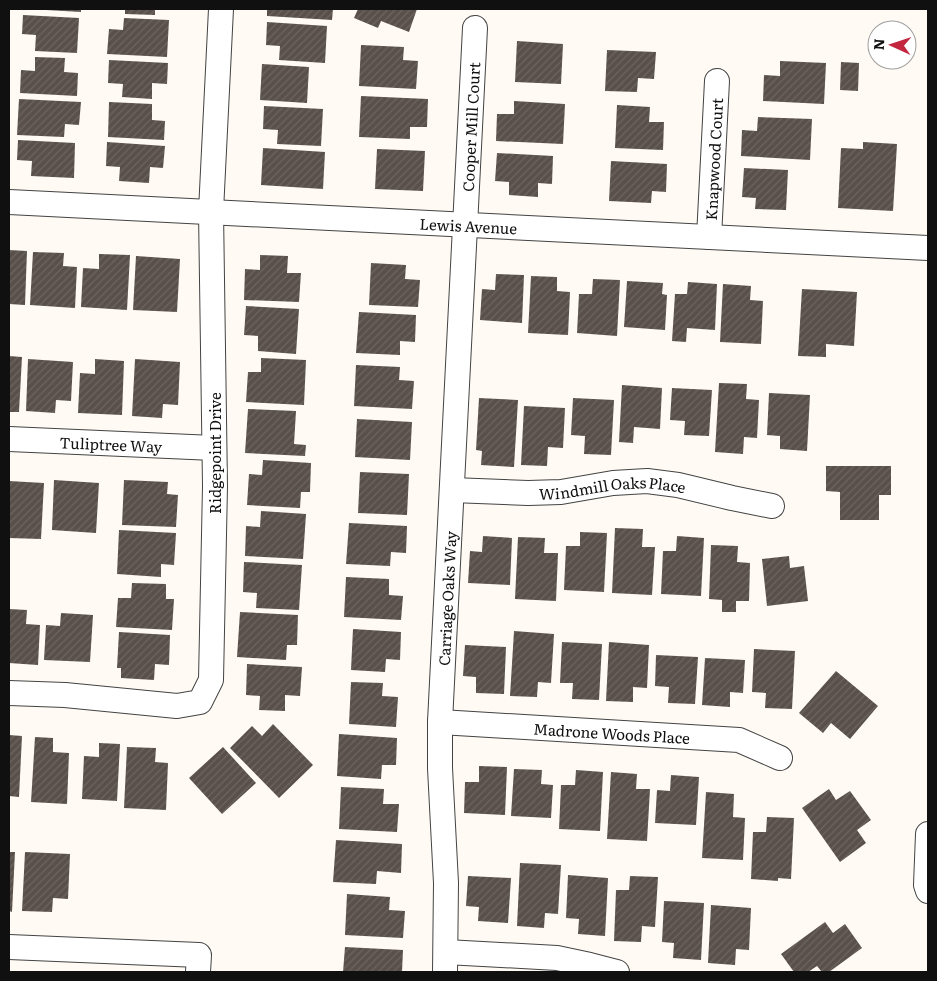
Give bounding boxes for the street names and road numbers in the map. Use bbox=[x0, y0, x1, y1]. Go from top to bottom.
street label: Cooper Mill Court bbox=[455, 61, 485, 192]
street label: Knapwood Court bbox=[698, 97, 728, 221]
street label: Lewis Avenue bbox=[419, 211, 518, 239]
street label: Ridgepoint Drive bbox=[203, 392, 226, 514]
street label: Tuliptree Way bbox=[59, 430, 163, 457]
street label: Windmill Oaks Place bbox=[538, 469, 689, 504]
street label: Carriage Oaks Way bbox=[431, 530, 461, 666]
street label: Madrone Woods Place bbox=[533, 716, 691, 749]

